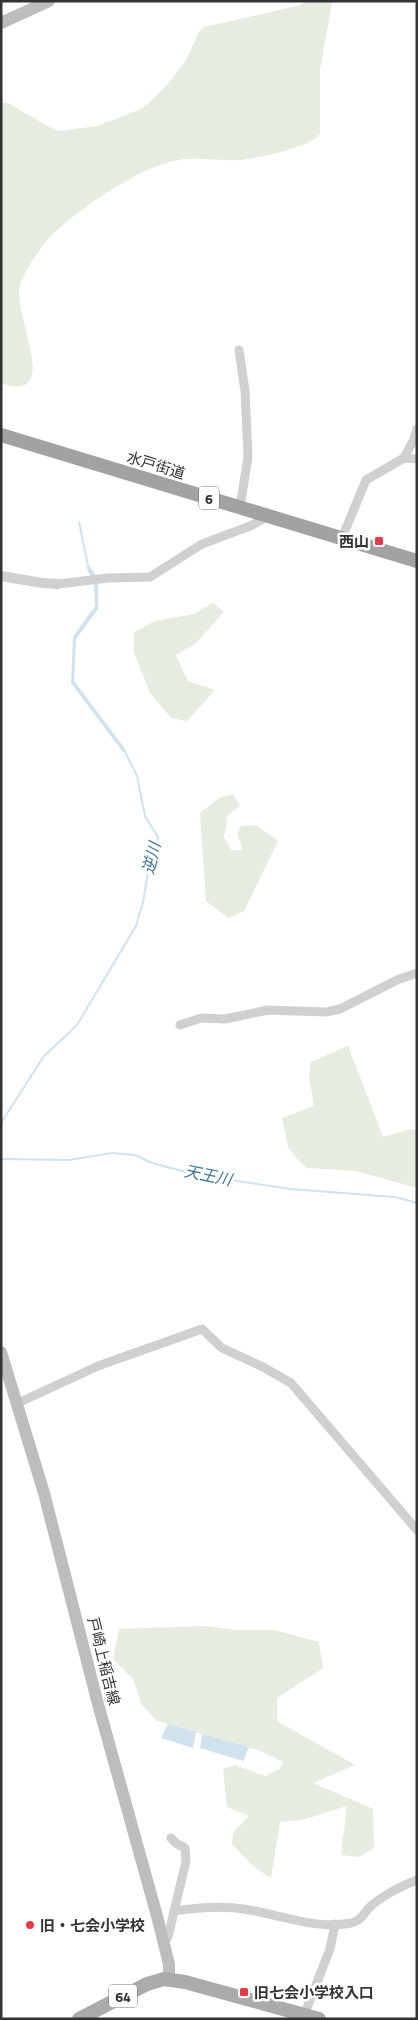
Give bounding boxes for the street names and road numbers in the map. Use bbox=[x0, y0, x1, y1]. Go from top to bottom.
street label: 水戸街道 bbox=[124, 445, 188, 485]
road number: 6 bbox=[199, 486, 219, 509]
street label: 戸崎上稲吉線 bbox=[82, 1615, 126, 1707]
road number: 64 bbox=[109, 1984, 137, 2008]

